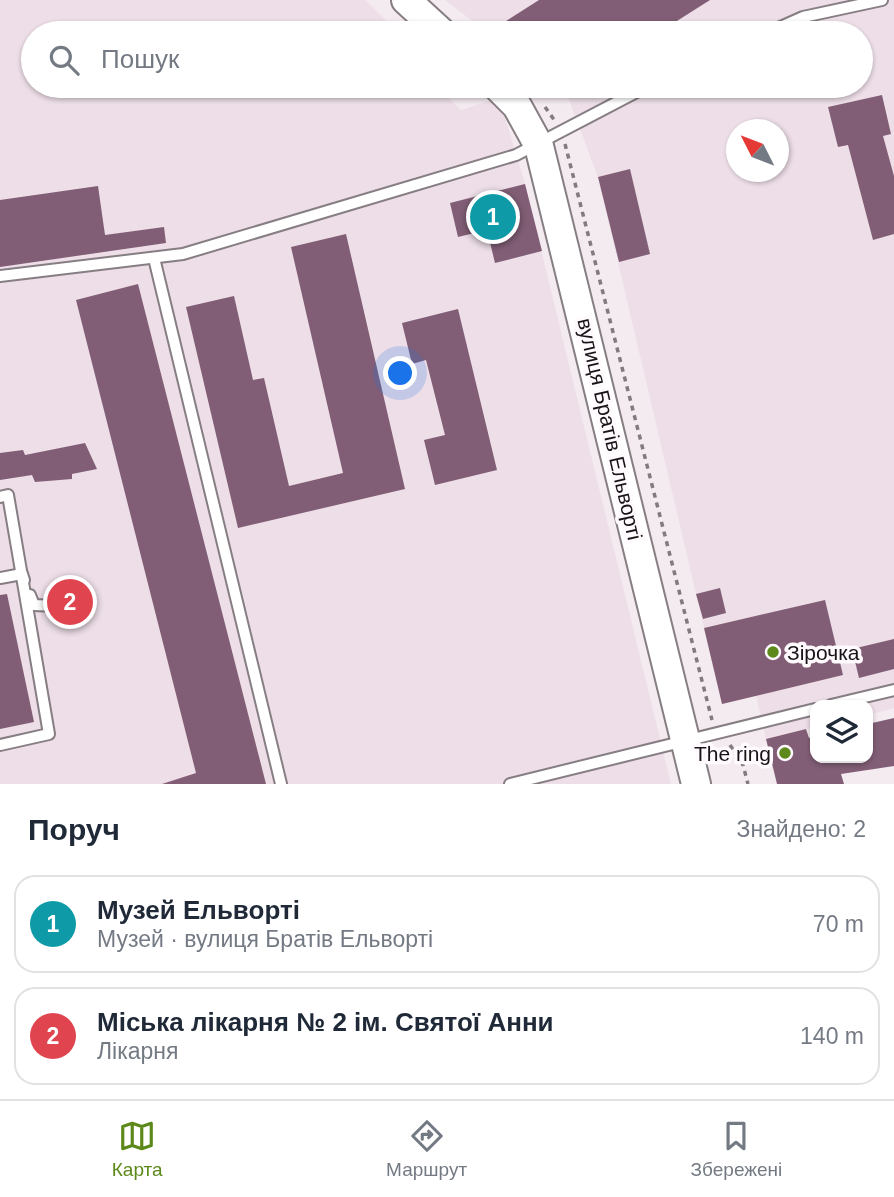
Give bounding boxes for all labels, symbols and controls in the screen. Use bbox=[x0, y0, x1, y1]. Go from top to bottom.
search box bbox=[21, 21, 873, 98]
icon: search bbox=[45, 41, 83, 79]
text: Пошук bbox=[101, 44, 179, 74]
north arrow bbox=[726, 119, 789, 182]
pin: 1 bbox=[470, 191, 516, 243]
street label: вулиця Братів Ельворті bbox=[573, 316, 647, 542]
your location bbox=[383, 356, 417, 390]
pin: 2 bbox=[47, 576, 93, 628]
place label: Зірочка bbox=[787, 641, 860, 664]
marker: Зірочка bbox=[765, 644, 781, 660]
map controls bbox=[810, 700, 873, 763]
button: layers bbox=[810, 700, 873, 763]
place label: The ring bbox=[694, 742, 771, 765]
marker: The ring bbox=[777, 745, 793, 761]
text: Поруч bbox=[28, 813, 120, 846]
text: Знайдено: 2 bbox=[736, 816, 866, 842]
text: Музей Ельворті bbox=[97, 895, 300, 925]
text: 1 bbox=[47, 911, 59, 937]
text: 70 m bbox=[813, 911, 864, 937]
text: Музей · вулиця Братів Ельворті bbox=[97, 926, 433, 952]
text: Міська лікарня № 2 ім. Святої Анни bbox=[97, 1007, 554, 1037]
text: 2 bbox=[47, 1023, 59, 1049]
text: 140 m bbox=[800, 1023, 864, 1049]
text: Лікарня bbox=[97, 1038, 179, 1064]
tab: Карта bbox=[112, 1117, 163, 1181]
tab: Маршрут bbox=[386, 1117, 467, 1181]
tab: Збережені bbox=[691, 1117, 782, 1181]

